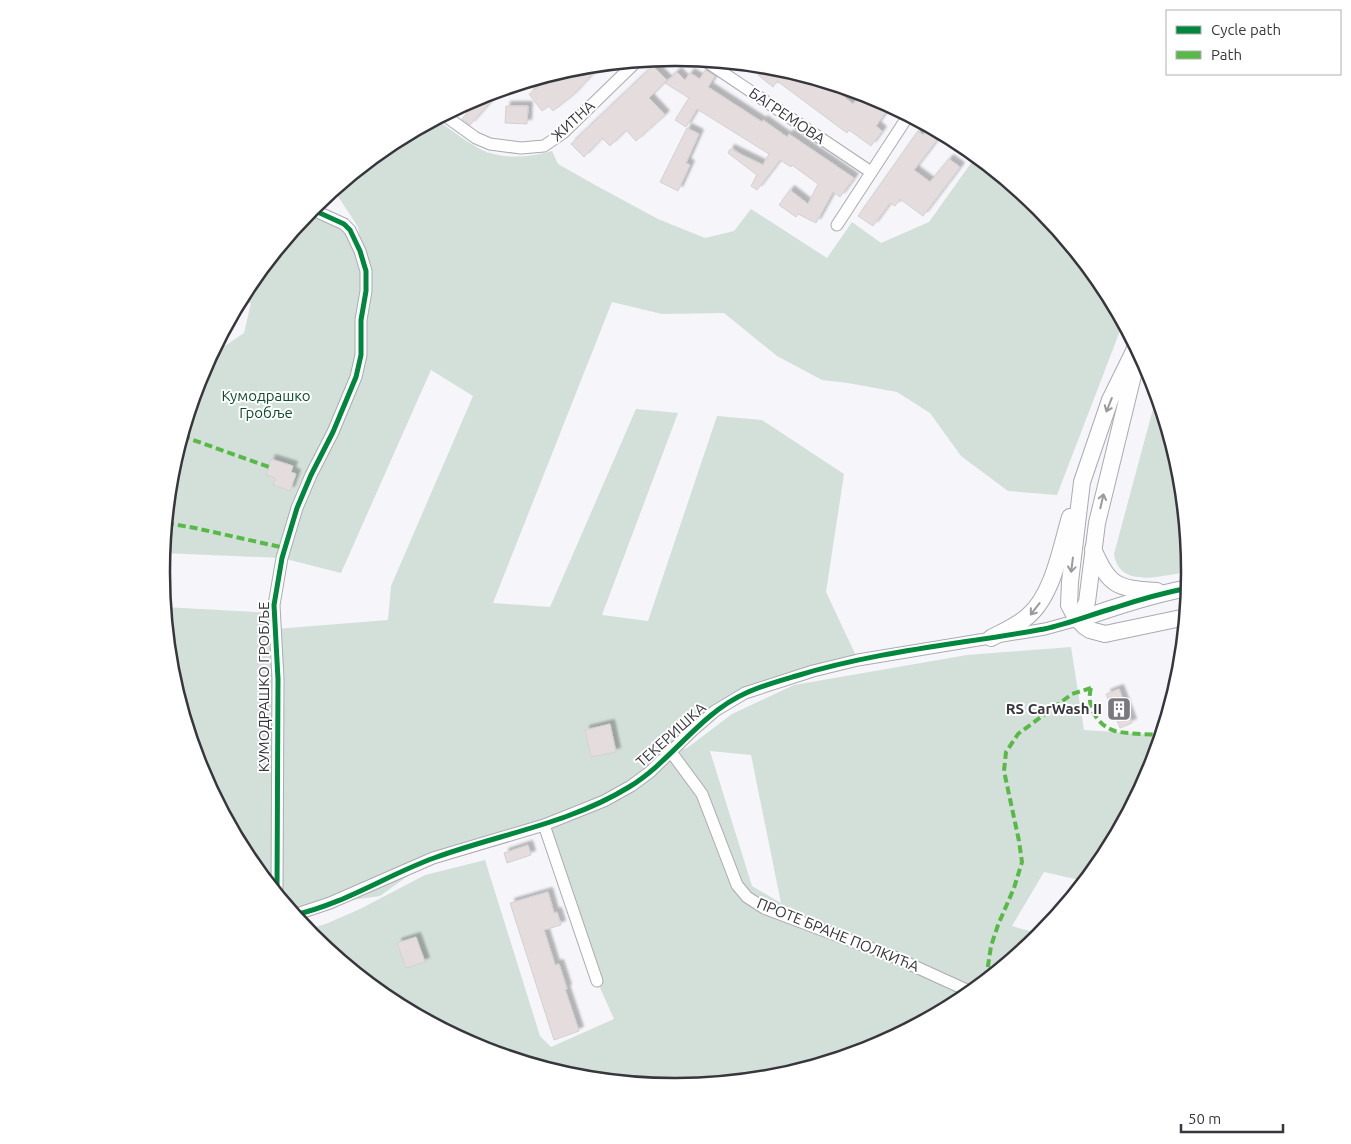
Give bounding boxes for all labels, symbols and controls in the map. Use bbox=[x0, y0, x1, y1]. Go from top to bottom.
legend bbox=[1166, 10, 1341, 75]
text: Cycle path bbox=[1211, 21, 1281, 38]
text: Path bbox=[1211, 46, 1242, 63]
street label: БАГРЕМОВА bbox=[746, 84, 829, 147]
street label: ЖИТНА bbox=[548, 97, 598, 144]
park label: Кумодрашко Гробље bbox=[221, 387, 311, 421]
one-way arrow bbox=[1104, 397, 1113, 412]
one-way arrow bbox=[1098, 494, 1107, 510]
one-way arrow bbox=[1067, 557, 1077, 573]
street label: КУМОДРАШКО ГРОБЉЕ bbox=[255, 602, 272, 772]
one-way arrow bbox=[1029, 602, 1040, 615]
building icon: RS CarWash II bbox=[1106, 696, 1132, 722]
street label: ТЕКЕРИШКА bbox=[632, 699, 709, 770]
place label: RS CarWash II bbox=[1006, 700, 1102, 717]
street label: ПРОТЕ БРАНЕ ПОЛКИЋА bbox=[755, 894, 922, 975]
scale bar bbox=[1181, 1102, 1284, 1134]
text: 50 m bbox=[1188, 1110, 1221, 1127]

